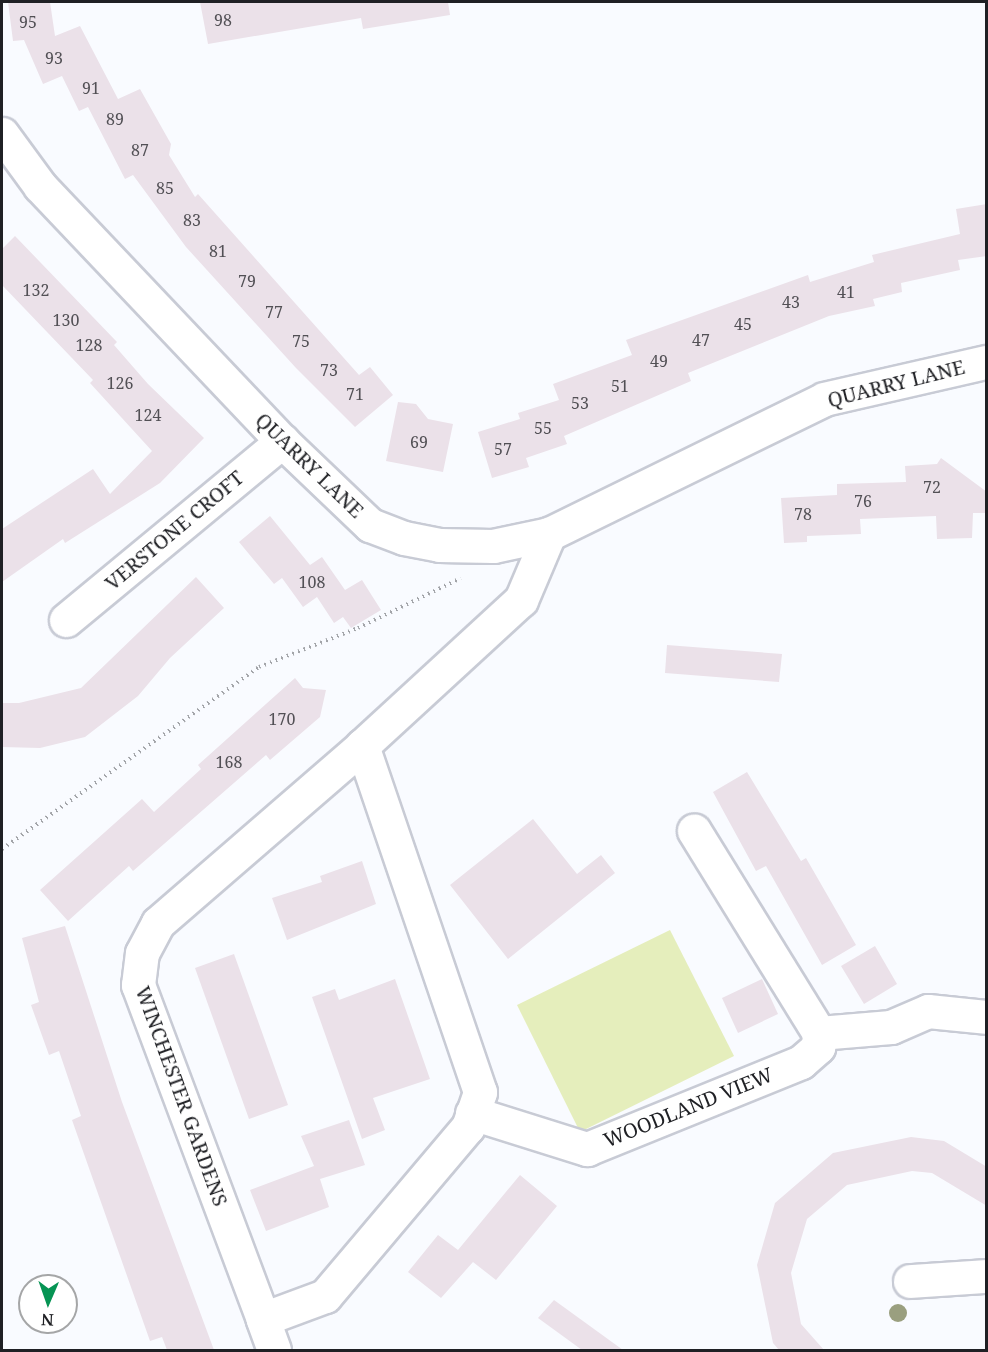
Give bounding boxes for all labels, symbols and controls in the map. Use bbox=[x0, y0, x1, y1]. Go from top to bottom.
house number: 98 bbox=[214, 10, 232, 30]
house number: 95 bbox=[19, 12, 37, 32]
house number: 93 bbox=[45, 48, 63, 68]
house number: 91 bbox=[82, 78, 100, 98]
house number: 89 bbox=[106, 109, 124, 129]
house number: 87 bbox=[131, 140, 149, 160]
house number: 85 bbox=[156, 178, 174, 198]
house number: 83 bbox=[183, 210, 201, 230]
house number: 81 bbox=[209, 241, 227, 261]
house number: 79 bbox=[238, 271, 256, 291]
house number: 132 bbox=[23, 280, 49, 300]
house number: 41 bbox=[837, 282, 855, 302]
house number: 43 bbox=[782, 292, 800, 312]
house number: 77 bbox=[265, 302, 283, 322]
house number: 130 bbox=[53, 310, 79, 330]
house number: 45 bbox=[734, 314, 752, 334]
house number: 47 bbox=[692, 330, 710, 350]
house number: 75 bbox=[292, 331, 310, 351]
house number: 128 bbox=[76, 335, 102, 355]
house number: 49 bbox=[650, 351, 668, 371]
street label: QUARRY LANE bbox=[825, 354, 967, 412]
house number: 73 bbox=[320, 360, 338, 380]
house number: 126 bbox=[107, 373, 133, 393]
house number: 51 bbox=[611, 376, 629, 396]
house number: 71 bbox=[346, 384, 364, 404]
house number: 53 bbox=[571, 393, 589, 413]
house number: 124 bbox=[135, 405, 161, 425]
street label: QUARRY LANE bbox=[251, 408, 369, 522]
house number: 55 bbox=[534, 418, 552, 438]
house number: 69 bbox=[410, 432, 428, 452]
house number: 57 bbox=[494, 439, 512, 459]
street label: VERSTONE CROFT bbox=[100, 465, 248, 595]
house number: 72 bbox=[923, 477, 941, 497]
house number: 76 bbox=[854, 491, 872, 511]
house number: 78 bbox=[794, 504, 812, 524]
house number: 108 bbox=[299, 572, 325, 592]
house number: 170 bbox=[269, 709, 295, 729]
house number: 168 bbox=[216, 752, 242, 772]
street label: WINCHESTER GARDENS bbox=[131, 983, 233, 1209]
street label: WOODLAND VIEW bbox=[600, 1062, 776, 1152]
north arrow bbox=[18, 1274, 78, 1334]
text: N bbox=[41, 1309, 54, 1331]

